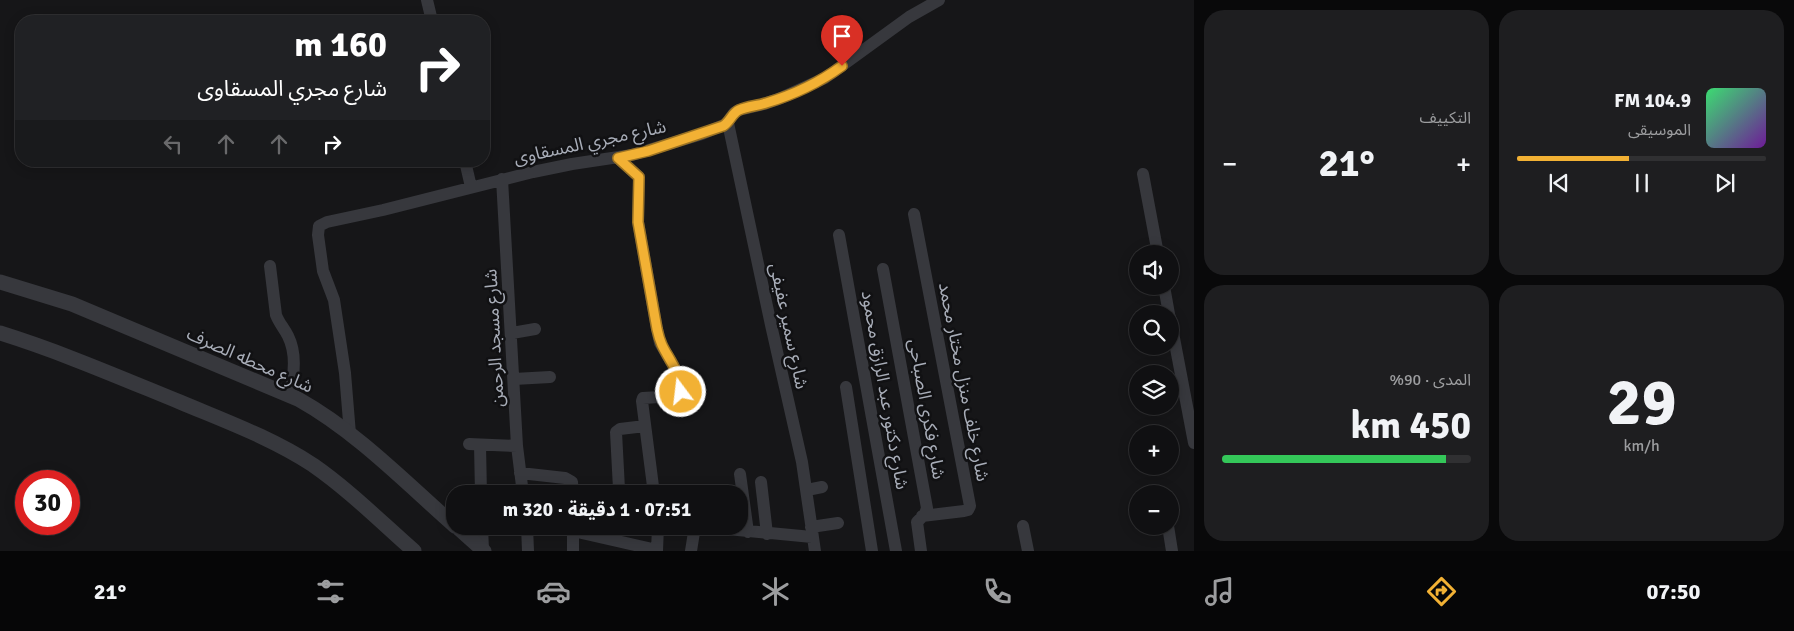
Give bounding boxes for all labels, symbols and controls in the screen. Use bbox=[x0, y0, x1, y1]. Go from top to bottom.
pin bbox=[821, 15, 863, 66]
icon: arrive bbox=[828, 22, 856, 50]
text: 160 m bbox=[294, 23, 387, 66]
icon: right bbox=[405, 35, 470, 100]
text: شارع مجري المسقاوى bbox=[197, 75, 387, 102]
text: 104.9 FM bbox=[1614, 89, 1691, 113]
text: التكييف bbox=[1419, 108, 1471, 128]
street label: شارع مجري المسقاوى bbox=[512, 115, 669, 172]
text: الموسيقى bbox=[1628, 120, 1691, 140]
icon: left bbox=[159, 130, 187, 158]
icon: ahead bbox=[212, 130, 240, 158]
icon: ahead bbox=[265, 130, 293, 158]
icon: right bbox=[318, 130, 346, 158]
text: 21° bbox=[1318, 140, 1375, 187]
text: − bbox=[1222, 147, 1237, 181]
text: + bbox=[1456, 147, 1471, 181]
icon: previous bbox=[1545, 169, 1573, 197]
icon: pause bbox=[1628, 169, 1656, 197]
icon: next bbox=[1711, 169, 1739, 197]
map controls bbox=[1129, 245, 1179, 535]
button: sound bbox=[1129, 245, 1179, 295]
street label: شارع سمير عفيفى bbox=[762, 261, 813, 392]
street label: شارع مسجد الرحمن bbox=[479, 268, 512, 408]
street label: شارع خلف منزل مختار محمد bbox=[931, 281, 994, 484]
street label: شارع دكتور عبد الرازق محمود bbox=[854, 289, 913, 492]
button: search bbox=[1129, 305, 1179, 355]
street label: شارع محطه الصرف bbox=[182, 322, 316, 400]
street label: شارع فكرى الصباحى bbox=[901, 337, 950, 482]
text: 29 bbox=[1606, 363, 1677, 443]
position arrow bbox=[654, 365, 706, 417]
button: layers bbox=[1129, 365, 1179, 415]
text: المدى · 90% bbox=[1389, 370, 1471, 390]
text: 450 km bbox=[1350, 402, 1471, 449]
button: + bbox=[1129, 425, 1179, 475]
text: km/h bbox=[1623, 436, 1660, 456]
speed limit sign: 30 bbox=[15, 470, 80, 535]
button: − bbox=[1129, 485, 1179, 535]
text: 07:51 · 1 دقيقة · 320 m bbox=[503, 498, 691, 522]
icon: filters bbox=[313, 574, 348, 609]
icon: car bbox=[536, 574, 571, 609]
icon: climate bbox=[758, 574, 793, 609]
icon: phone bbox=[980, 574, 1015, 609]
icon: music bbox=[1202, 574, 1237, 609]
icon: directions bbox=[1424, 574, 1459, 609]
text: 21° bbox=[94, 578, 126, 605]
text: 07:50 bbox=[1646, 578, 1700, 605]

